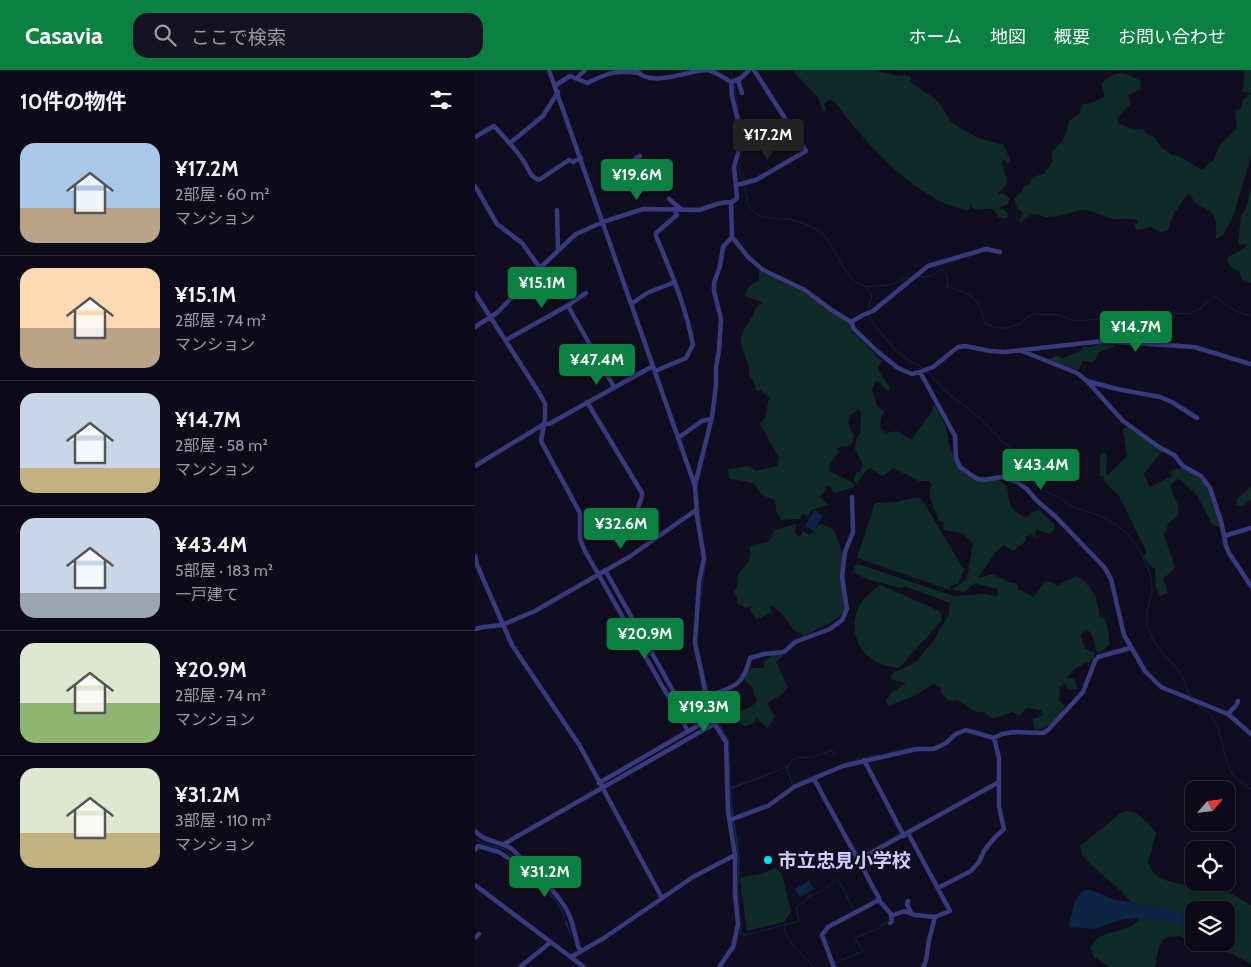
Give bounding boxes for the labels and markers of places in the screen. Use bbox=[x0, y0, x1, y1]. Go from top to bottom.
pin: ¥17.2M bbox=[727, 118, 809, 161]
pin: ¥19.6M bbox=[596, 158, 678, 201]
pin: ¥15.1M bbox=[501, 266, 583, 309]
pin: ¥14.7M bbox=[1095, 310, 1177, 353]
pin: ¥47.4M bbox=[556, 344, 638, 386]
pin: ¥43.4M bbox=[1000, 448, 1082, 491]
pin: ¥32.6M bbox=[580, 508, 662, 550]
pin: ¥20.9M bbox=[604, 618, 686, 660]
pin: ¥19.3M bbox=[663, 690, 745, 733]
place label: 市立忠見小学校 bbox=[778, 849, 911, 872]
marker: 市立忠見小学校 bbox=[762, 854, 774, 866]
pin: ¥31.2M bbox=[504, 856, 586, 898]

